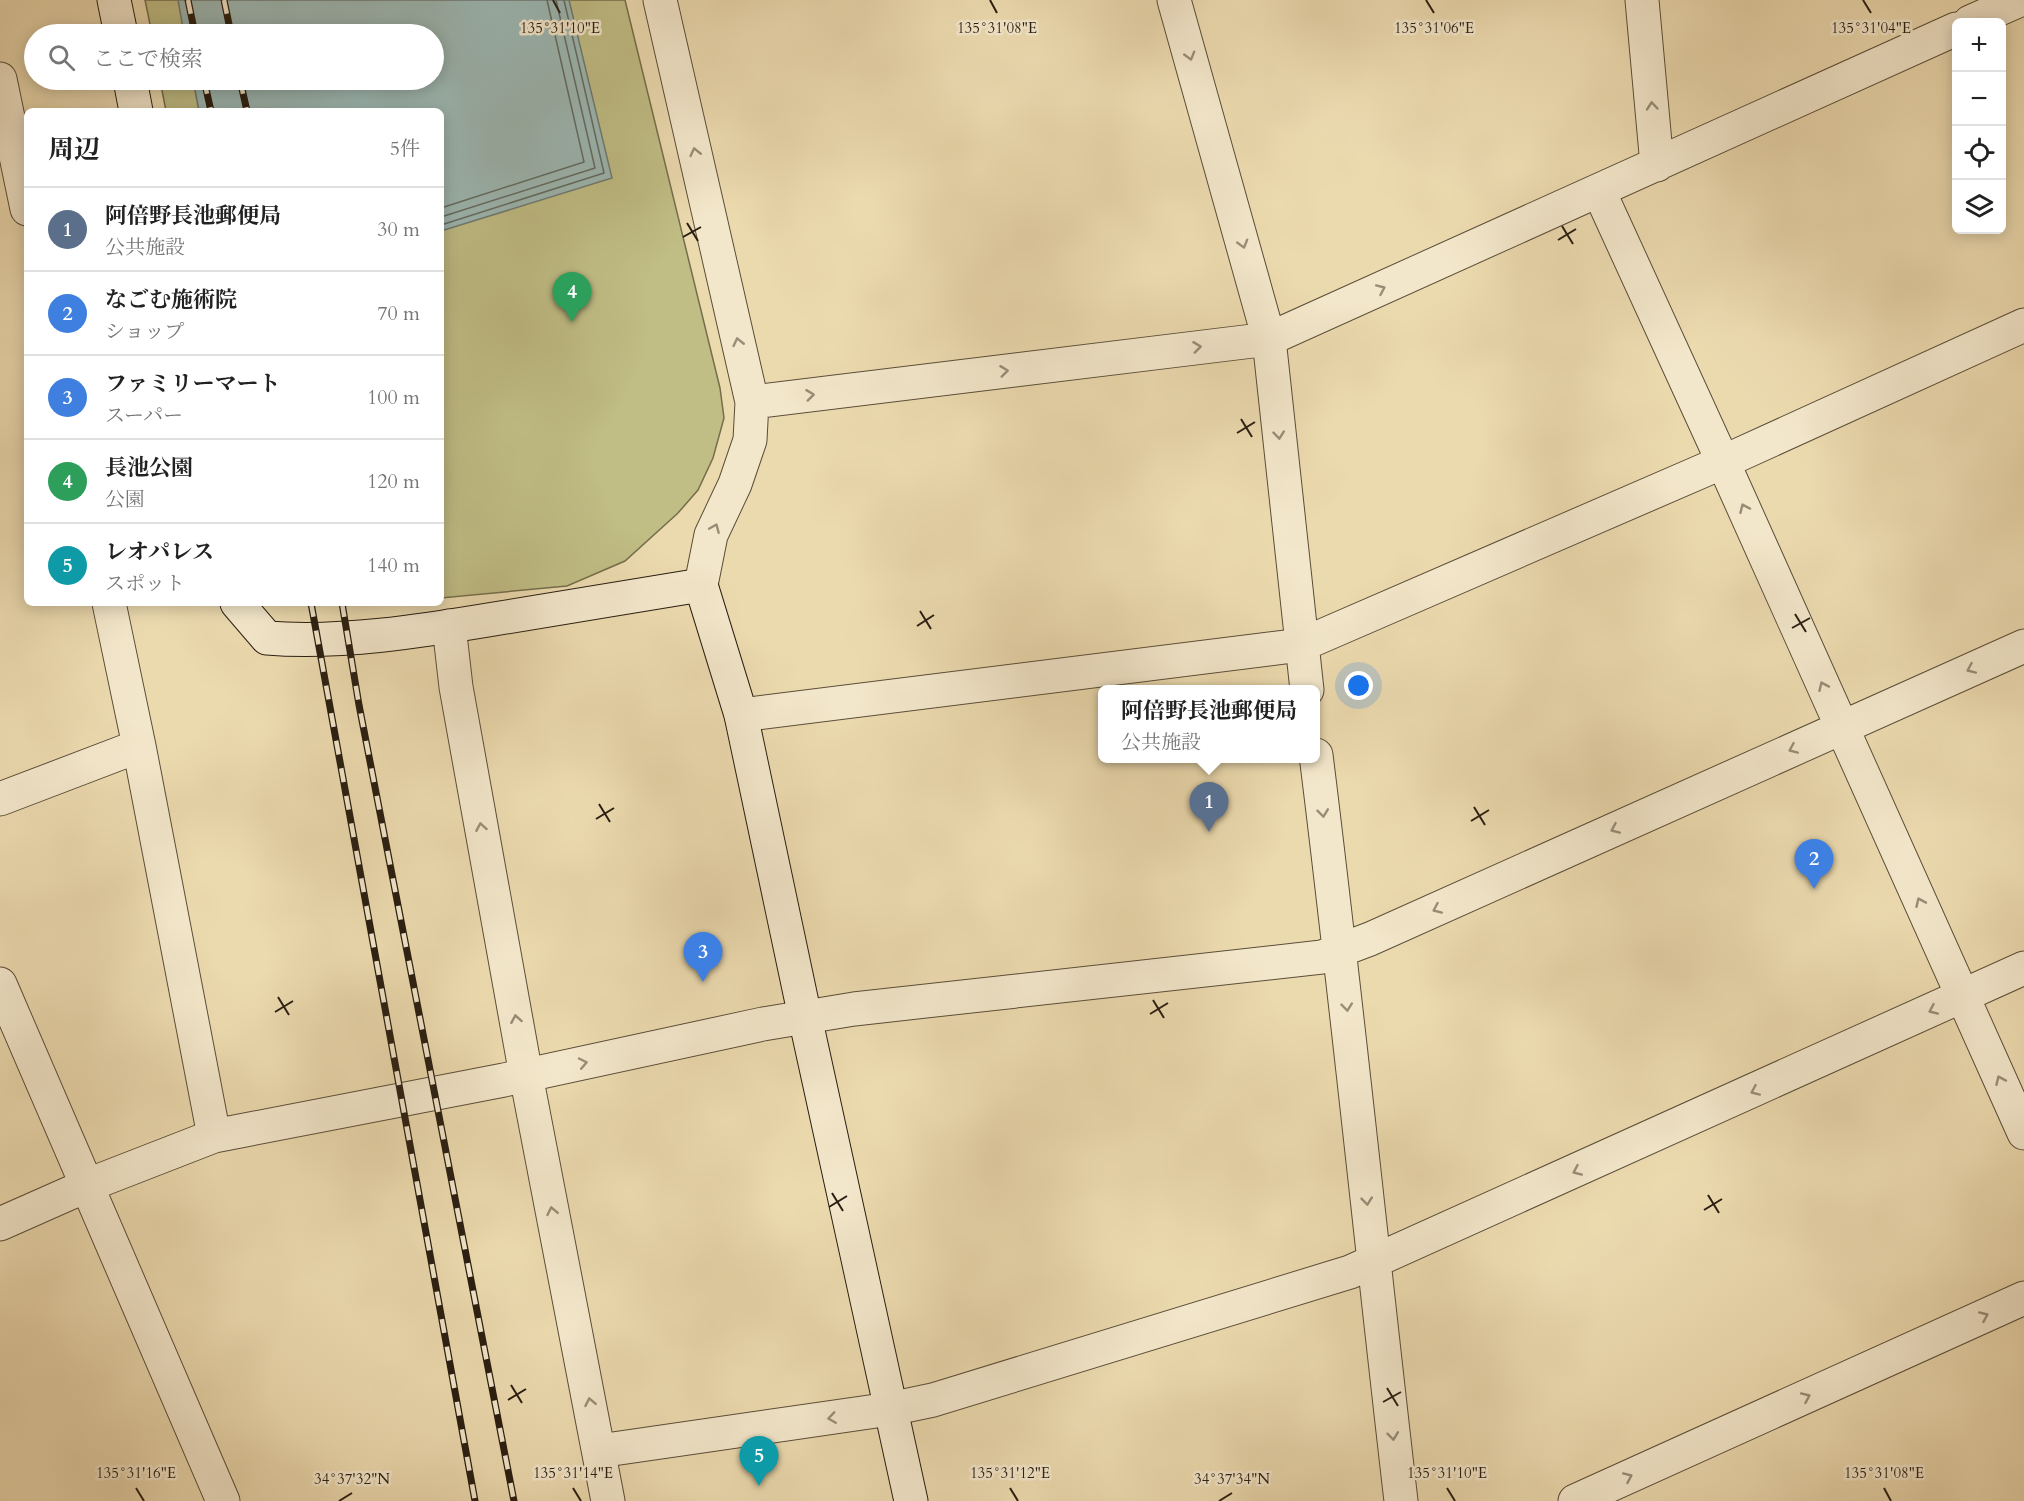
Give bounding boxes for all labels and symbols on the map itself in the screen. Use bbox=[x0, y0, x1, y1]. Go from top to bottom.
text: 135°31'10"E bbox=[520, 18, 600, 38]
text: 135°31'08"E bbox=[957, 18, 1037, 38]
text: 135°31'06"E bbox=[1394, 18, 1474, 38]
text: 135°31'04"E bbox=[1831, 18, 1911, 38]
one-way arrow bbox=[1183, 50, 1195, 61]
one-way arrow bbox=[1646, 102, 1659, 111]
one-way arrow bbox=[689, 147, 702, 157]
one-way arrow bbox=[1236, 238, 1248, 249]
pin: 4 bbox=[552, 272, 592, 322]
one-way arrow bbox=[1375, 284, 1386, 296]
one-way arrow bbox=[733, 337, 746, 347]
one-way arrow bbox=[1193, 342, 1202, 354]
one-way arrow bbox=[999, 365, 1008, 378]
one-way arrow bbox=[806, 389, 815, 402]
one-way arrow bbox=[1272, 430, 1285, 439]
one-way arrow bbox=[1739, 503, 1751, 514]
one-way arrow bbox=[708, 524, 720, 535]
one-way arrow bbox=[1966, 662, 1977, 674]
your location bbox=[1344, 671, 1373, 700]
one-way arrow bbox=[1818, 681, 1830, 692]
one-way arrow bbox=[1788, 742, 1799, 754]
pin: 1 bbox=[1190, 782, 1228, 832]
one-way arrow bbox=[1316, 809, 1329, 818]
one-way arrow bbox=[1610, 822, 1621, 834]
one-way arrow bbox=[476, 823, 488, 832]
pin: 2 bbox=[1794, 840, 1834, 889]
one-way arrow bbox=[1916, 897, 1928, 908]
one-way arrow bbox=[1432, 902, 1443, 914]
pin: 3 bbox=[684, 932, 722, 982]
one-way arrow bbox=[1340, 1002, 1352, 1011]
one-way arrow bbox=[1928, 1003, 1939, 1015]
one-way arrow bbox=[510, 1015, 523, 1025]
one-way arrow bbox=[578, 1057, 588, 1070]
one-way arrow bbox=[1996, 1075, 2008, 1086]
one-way arrow bbox=[1750, 1083, 1761, 1095]
one-way arrow bbox=[1573, 1163, 1584, 1175]
one-way arrow bbox=[1360, 1196, 1373, 1205]
one-way arrow bbox=[546, 1206, 559, 1216]
one-way arrow bbox=[1977, 1312, 1988, 1324]
one-way arrow bbox=[1800, 1392, 1811, 1404]
one-way arrow bbox=[584, 1398, 597, 1408]
one-way arrow bbox=[828, 1411, 837, 1423]
one-way arrow bbox=[1386, 1432, 1399, 1441]
pin: 5 bbox=[740, 1436, 778, 1486]
text: 135°31'16"E bbox=[96, 1463, 176, 1483]
text: 135°31'14"E bbox=[533, 1463, 613, 1483]
text: 135°31'12"E bbox=[970, 1463, 1050, 1483]
text: 135°31'10"E bbox=[1407, 1463, 1487, 1483]
text: 135°31'08"E bbox=[1844, 1463, 1924, 1483]
text: 34°37'32"N bbox=[314, 1469, 390, 1489]
text: 34°37'34"N bbox=[1194, 1469, 1270, 1489]
one-way arrow bbox=[1622, 1472, 1633, 1484]

